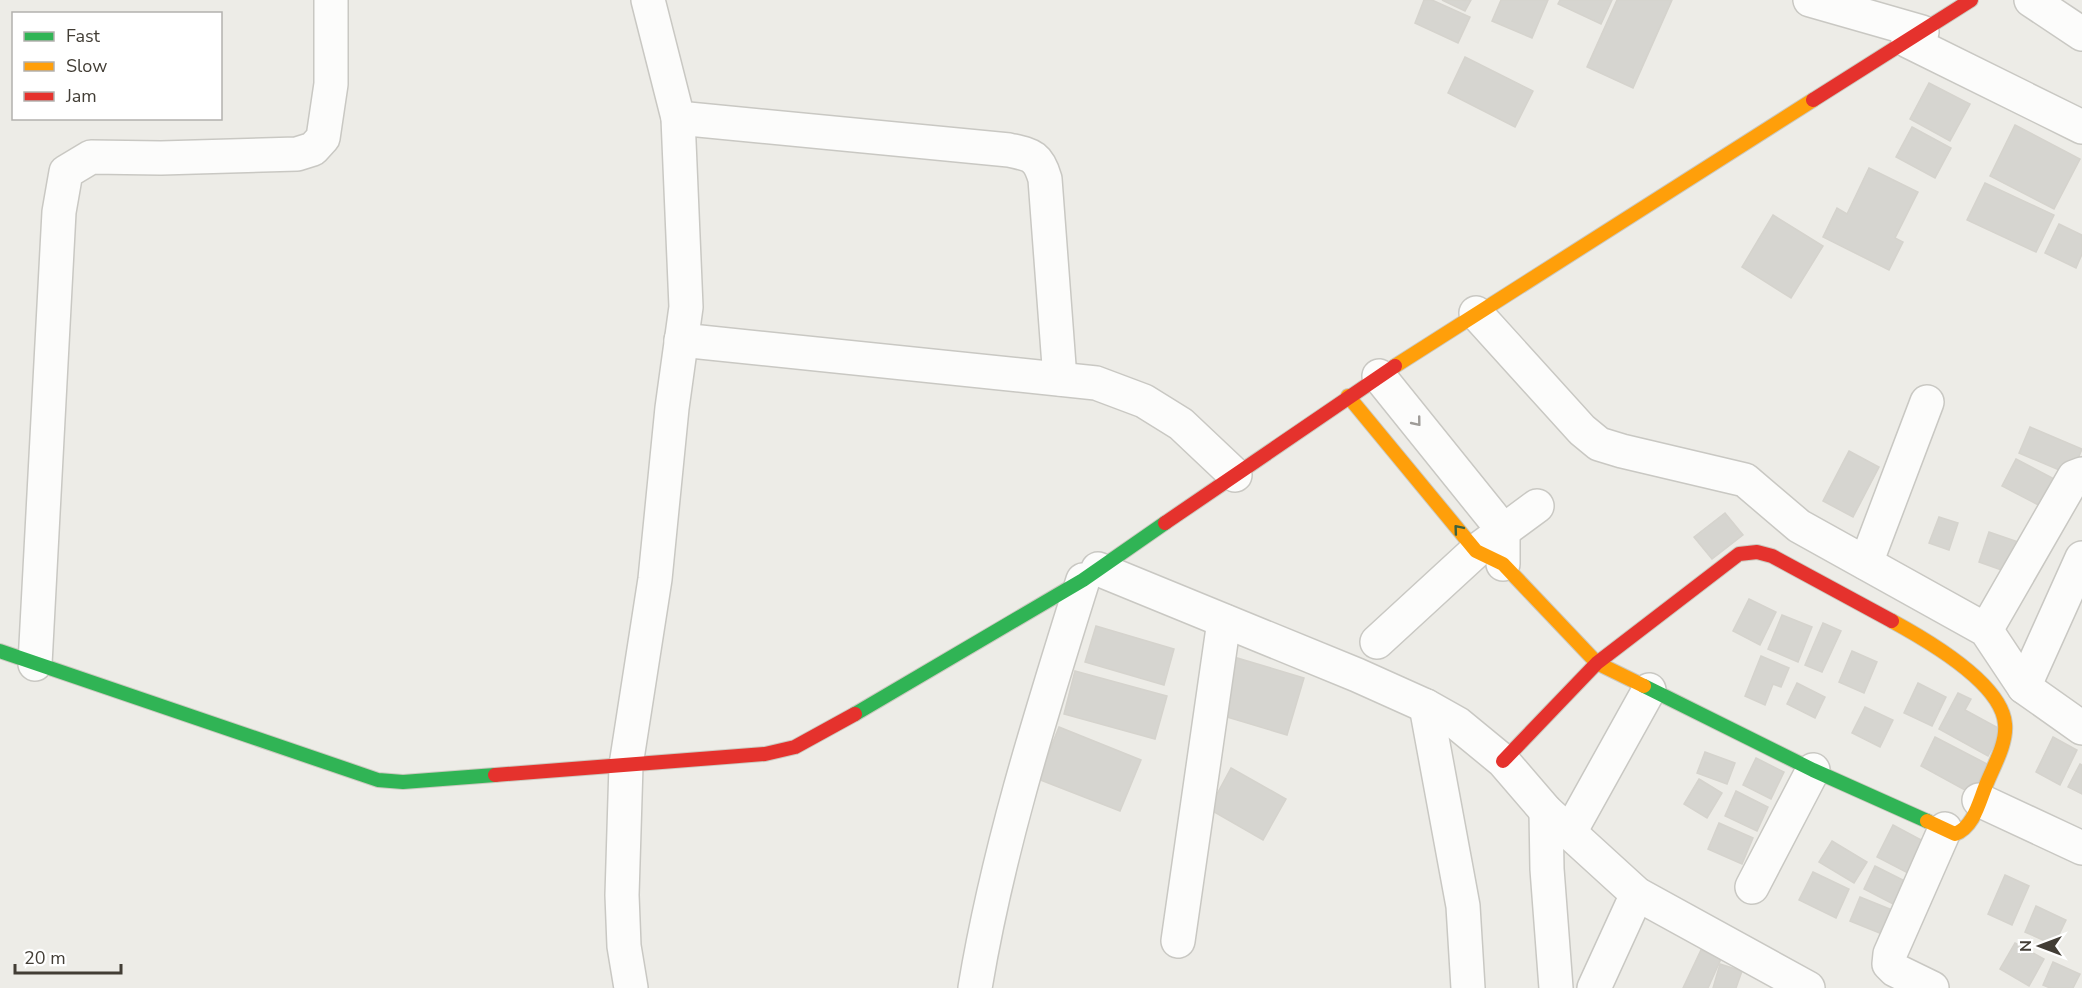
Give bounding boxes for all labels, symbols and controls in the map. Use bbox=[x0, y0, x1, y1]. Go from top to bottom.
legend bbox=[12, 12, 222, 120]
text: Fast bbox=[66, 24, 101, 48]
text: Slow bbox=[66, 54, 107, 78]
text: Jam bbox=[65, 84, 97, 108]
one-way arrow bbox=[1409, 415, 1420, 426]
one-way arrow bbox=[1454, 525, 1465, 536]
north arrow bbox=[2010, 916, 2070, 976]
scale bar bbox=[15, 937, 122, 975]
text: N bbox=[2015, 940, 2037, 952]
text: 20 m bbox=[24, 946, 66, 970]

